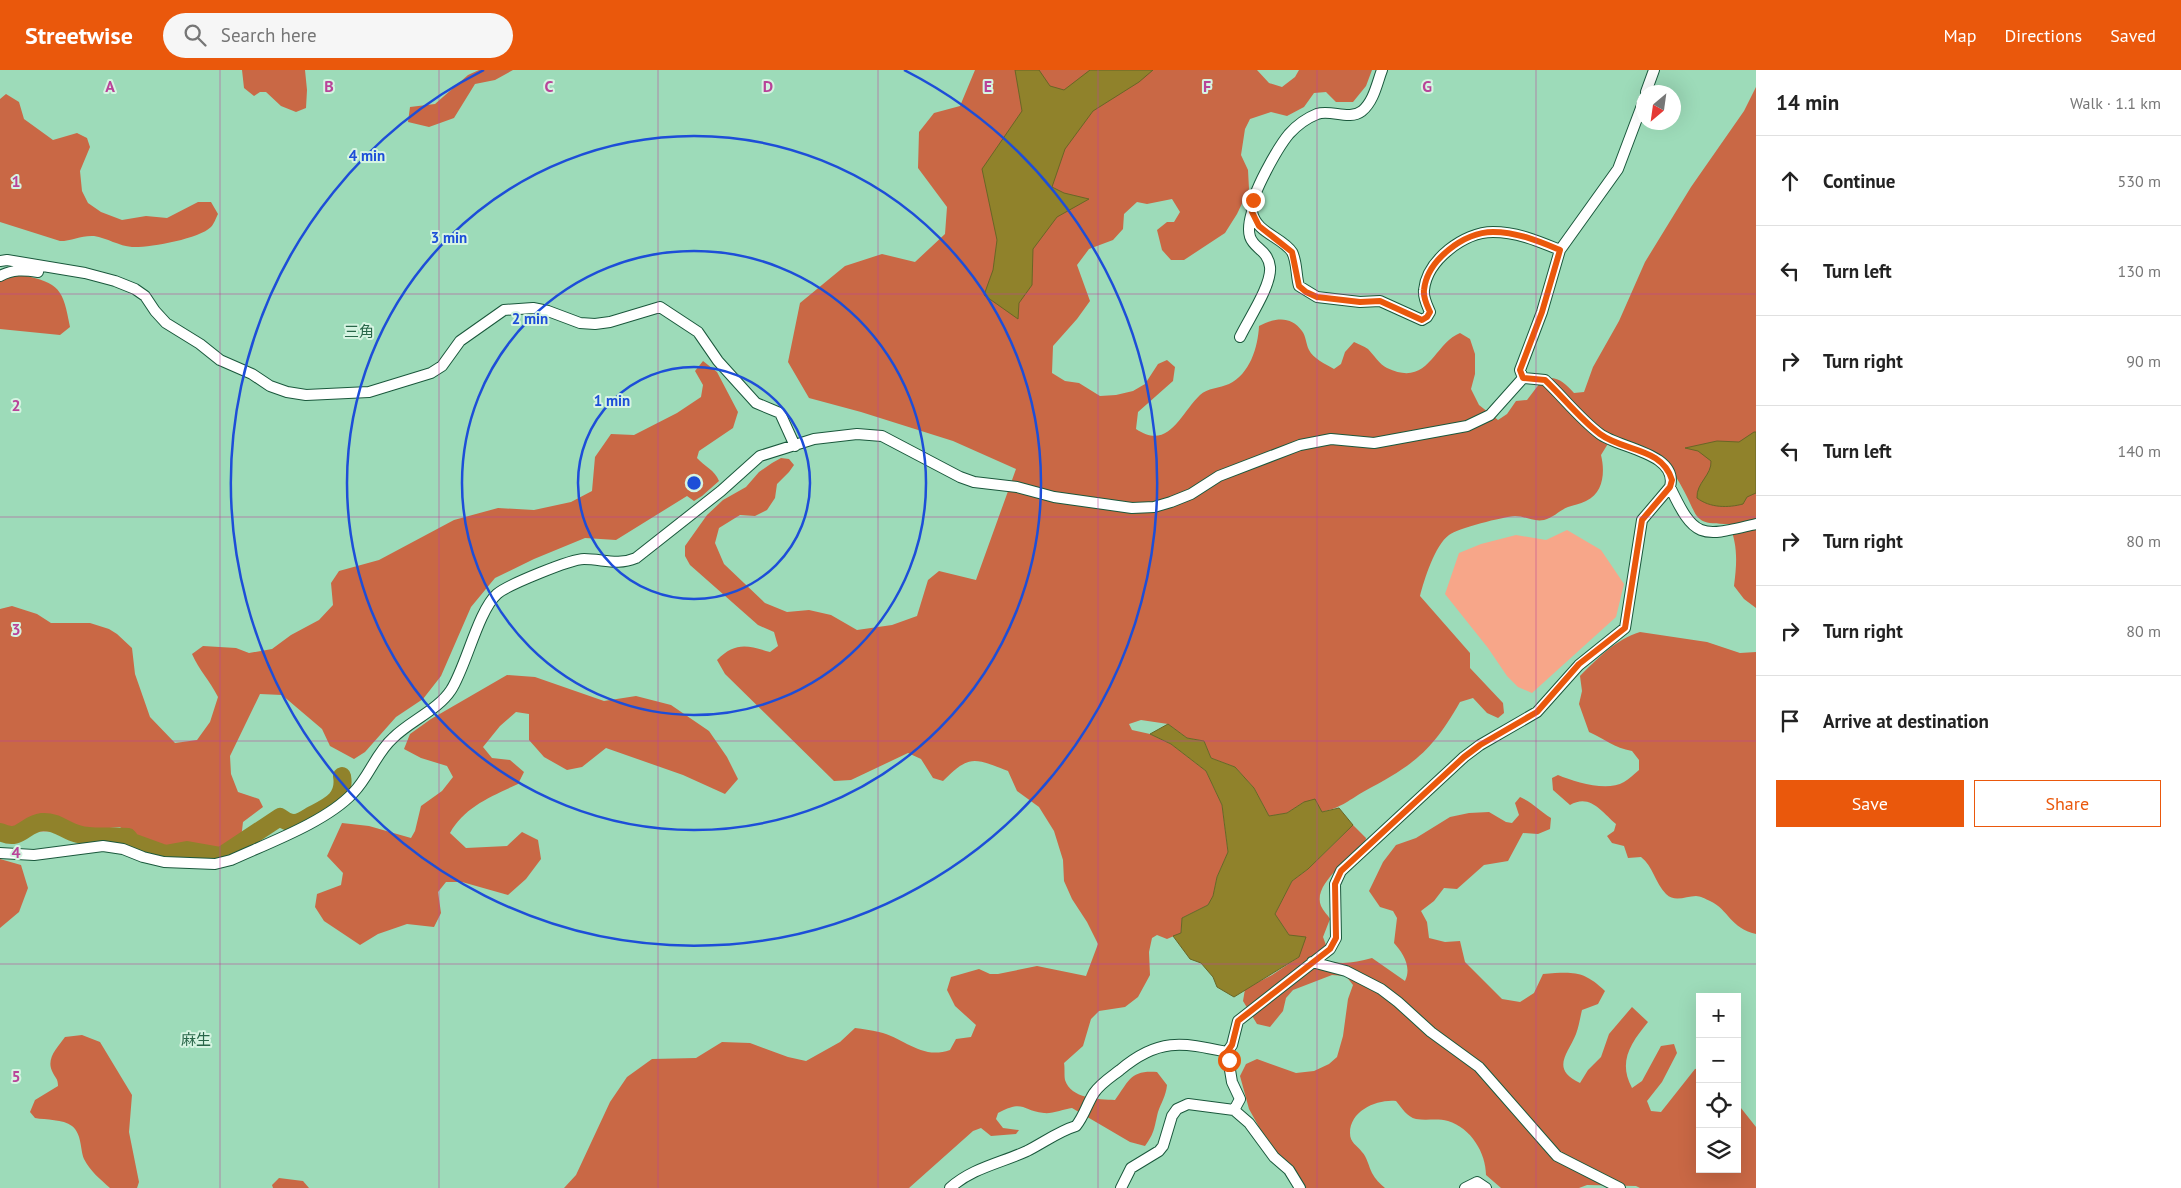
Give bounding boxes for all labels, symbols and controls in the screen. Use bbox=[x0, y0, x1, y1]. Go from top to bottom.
search box bbox=[163, 13, 513, 58]
text: Streetwise bbox=[25, 20, 133, 51]
icon: search bbox=[181, 21, 209, 49]
text: Search here bbox=[221, 23, 317, 47]
text: Map bbox=[1944, 24, 1976, 47]
text: Directions bbox=[2004, 24, 2082, 47]
text: Saved bbox=[2110, 24, 2156, 47]
text: A bbox=[105, 76, 115, 96]
text: B bbox=[324, 76, 334, 96]
text: C bbox=[545, 76, 554, 96]
text: D bbox=[763, 76, 773, 96]
text: E bbox=[984, 76, 992, 96]
text: F bbox=[1203, 76, 1211, 96]
text: G bbox=[1422, 76, 1432, 96]
north arrow bbox=[1636, 85, 1681, 130]
text: 14 min bbox=[1776, 89, 1839, 116]
text: Walk · 1.1 km bbox=[2070, 93, 2161, 113]
text: 4 min bbox=[349, 146, 385, 165]
icon: ahead bbox=[1776, 167, 1804, 195]
text: Continue bbox=[1823, 169, 1895, 193]
text: 1 bbox=[11, 171, 21, 191]
text: 530 m bbox=[2118, 171, 2161, 191]
route end bbox=[1242, 189, 1265, 212]
text: 3 min bbox=[431, 228, 467, 247]
icon: left bbox=[1776, 257, 1804, 285]
text: Turn left bbox=[1823, 259, 1892, 283]
text: 130 m bbox=[2118, 261, 2161, 281]
text: 2 min bbox=[512, 309, 548, 328]
district label: 三角 bbox=[344, 322, 374, 341]
icon: right bbox=[1776, 347, 1804, 375]
text: Turn right bbox=[1823, 349, 1903, 373]
text: 90 m bbox=[2126, 351, 2161, 371]
text: 1 min bbox=[594, 391, 630, 410]
text: 2 bbox=[11, 395, 21, 415]
icon: left bbox=[1776, 437, 1804, 465]
text: Turn left bbox=[1823, 439, 1892, 463]
text: 140 m bbox=[2118, 441, 2161, 461]
centre of rings bbox=[685, 474, 703, 492]
icon: right bbox=[1776, 527, 1804, 555]
text: Turn right bbox=[1823, 529, 1903, 553]
text: 80 m bbox=[2126, 531, 2161, 551]
icon: right bbox=[1776, 617, 1804, 645]
text: 3 bbox=[11, 619, 21, 639]
text: Turn right bbox=[1823, 619, 1903, 643]
text: 80 m bbox=[2126, 621, 2161, 641]
icon: arrive bbox=[1776, 707, 1804, 735]
text: Arrive at destination bbox=[1823, 709, 1989, 733]
button: Save bbox=[1776, 780, 1964, 827]
button: Share bbox=[1974, 780, 2161, 827]
text: 4 bbox=[11, 842, 21, 862]
map controls bbox=[1696, 993, 1741, 1173]
button: + bbox=[1696, 993, 1741, 1038]
district label: 麻生 bbox=[181, 1030, 211, 1049]
button: − bbox=[1696, 1038, 1741, 1083]
route start bbox=[1218, 1049, 1241, 1072]
text: 5 bbox=[11, 1066, 21, 1086]
button: locate bbox=[1696, 1083, 1741, 1128]
button: layers bbox=[1696, 1128, 1741, 1173]

